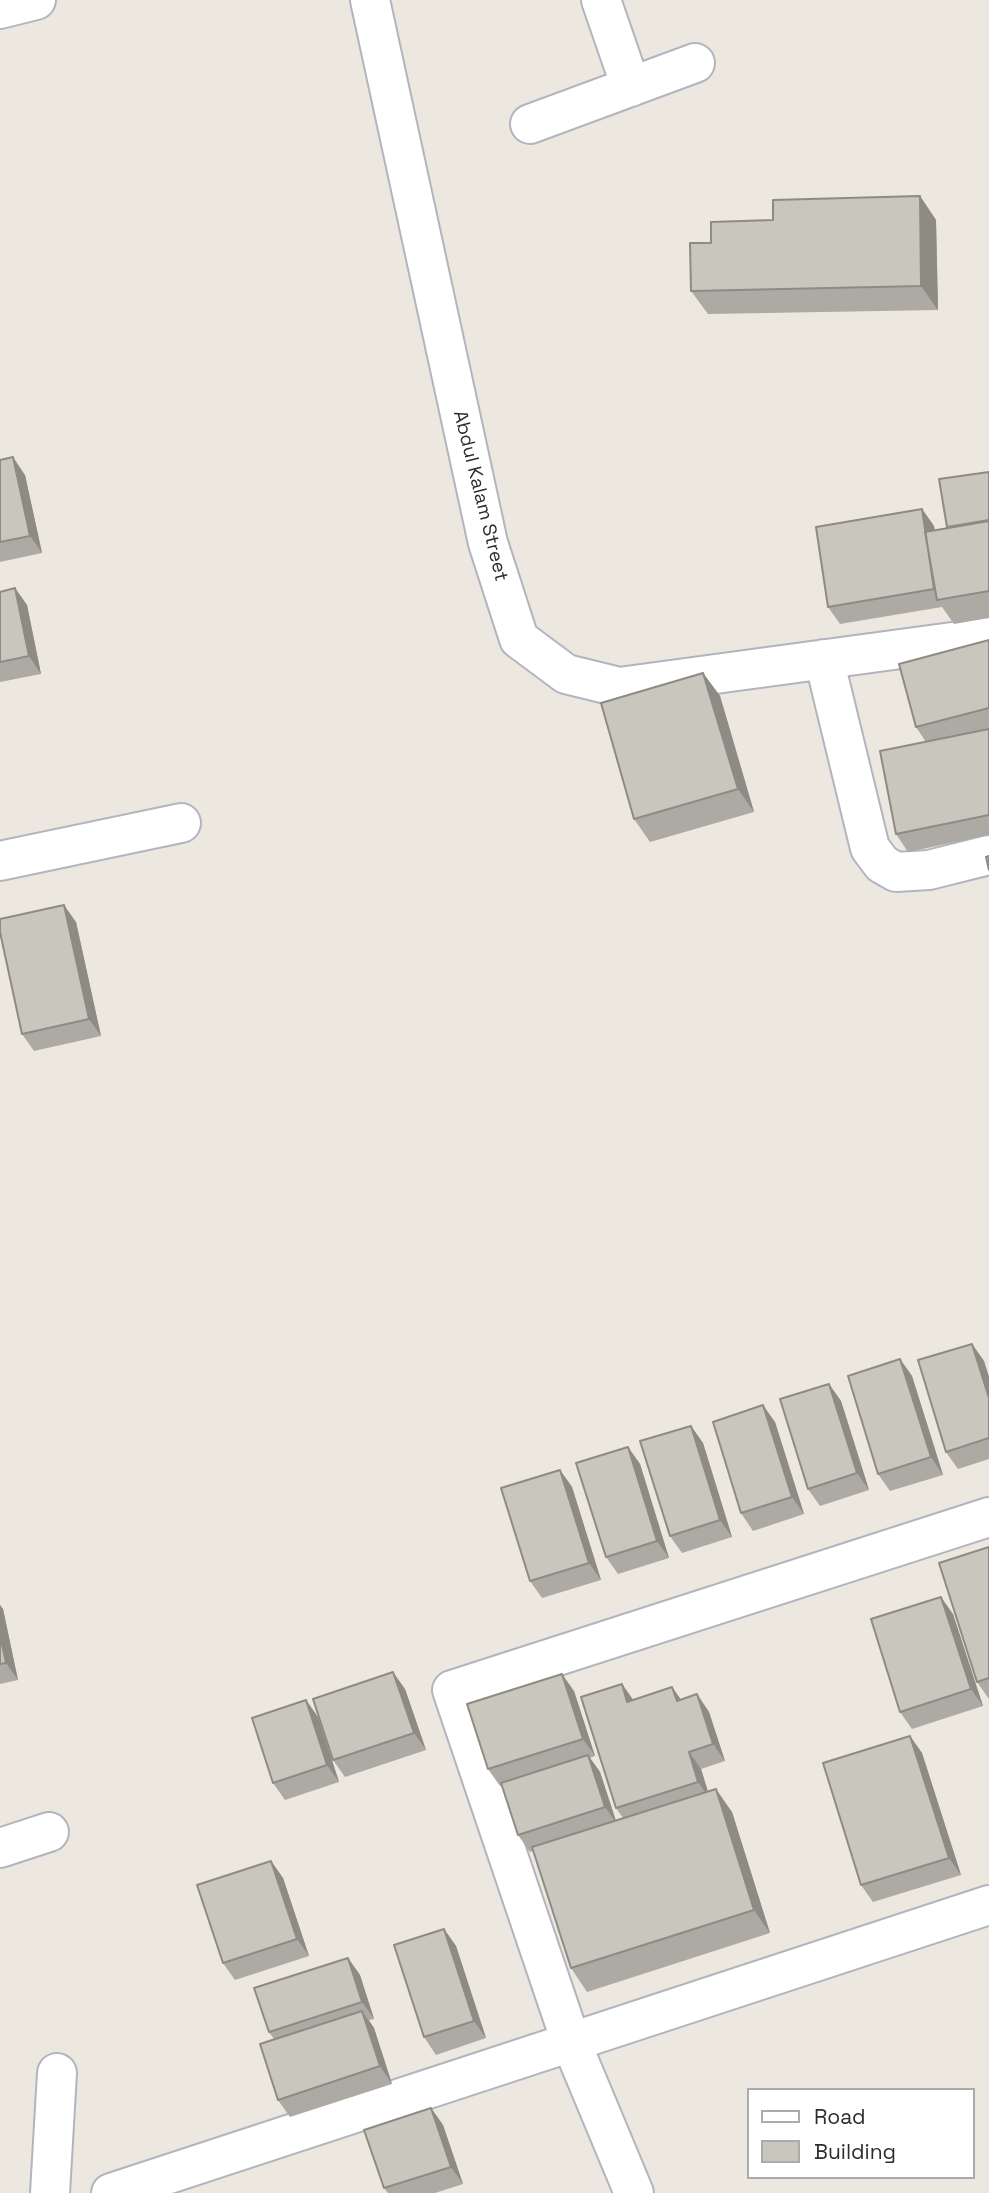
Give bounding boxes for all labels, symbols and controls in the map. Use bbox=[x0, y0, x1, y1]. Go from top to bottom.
street label: Abdul Kalam Street bbox=[448, 408, 512, 584]
legend bbox=[748, 2088, 975, 2179]
text: Road bbox=[814, 2103, 866, 2130]
text: Building bbox=[814, 2138, 896, 2165]

